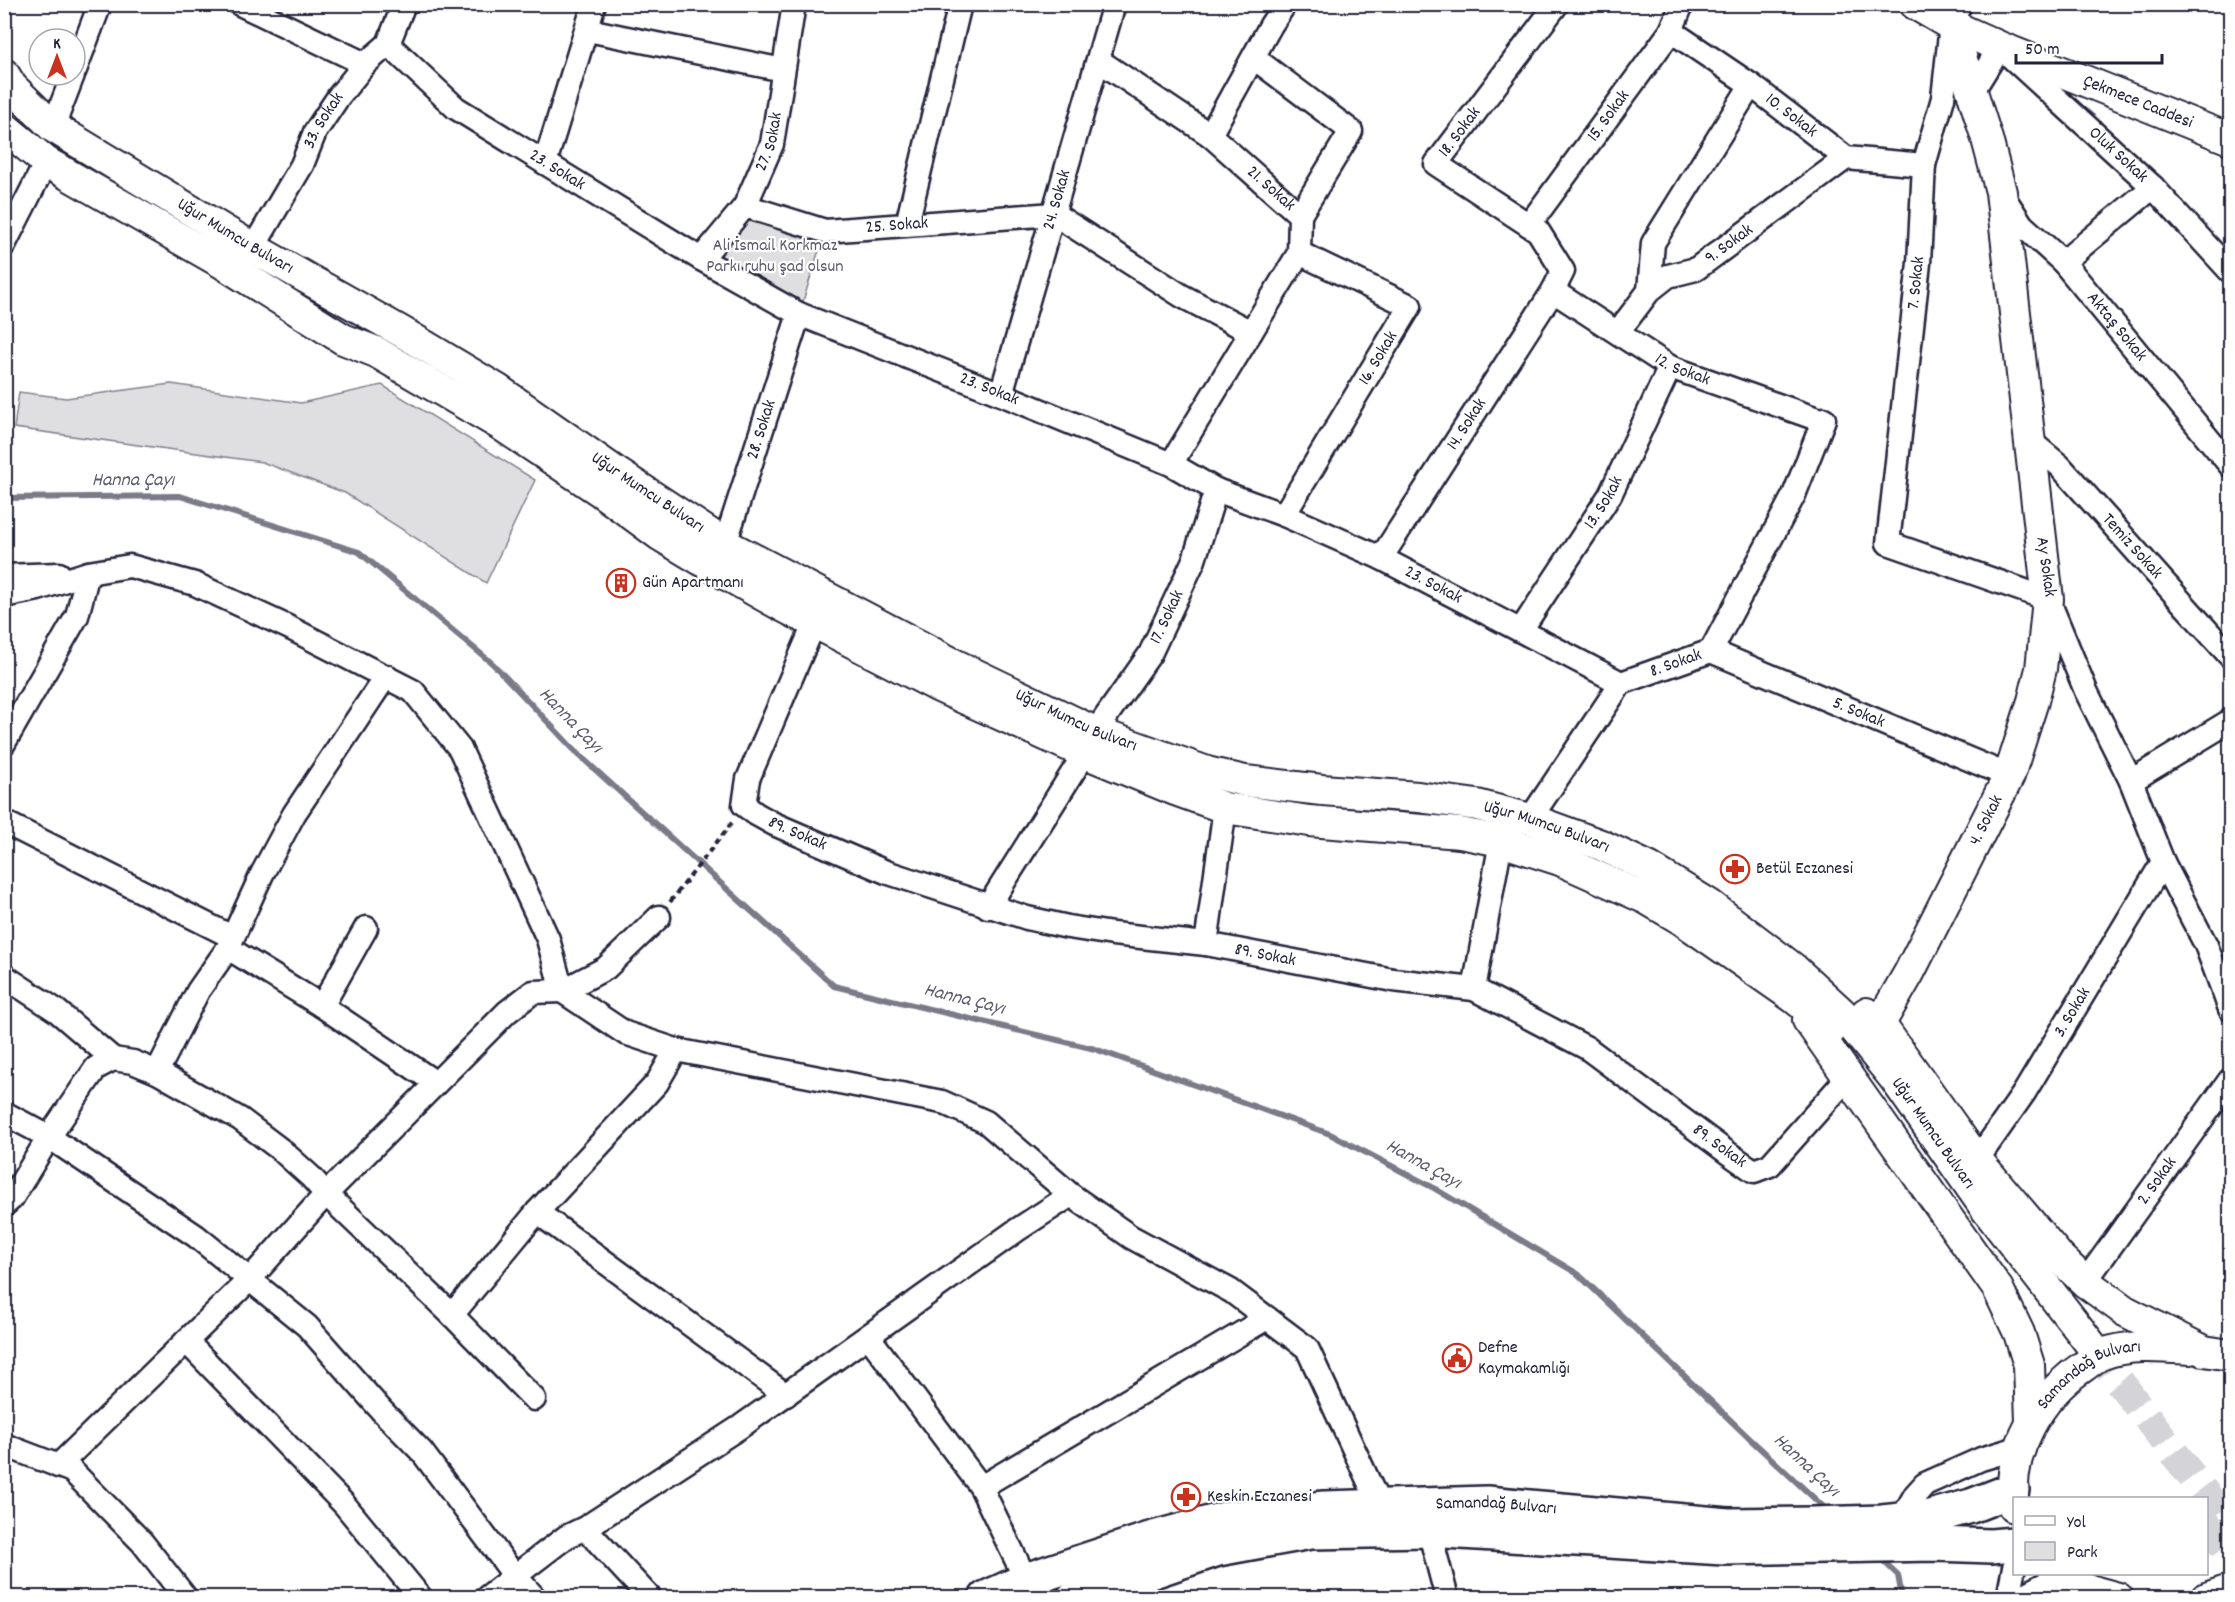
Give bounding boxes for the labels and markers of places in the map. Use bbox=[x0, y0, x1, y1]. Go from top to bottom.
building icon: Gün Apartmanı bbox=[605, 567, 637, 599]
place label: Gün Apartmanı bbox=[642, 571, 744, 596]
pharmacy icon: Betül Eczanesi bbox=[1719, 853, 1751, 885]
place label: Betül Eczanesi bbox=[1756, 857, 1853, 882]
place label: Defne Kaymakamlığı bbox=[1478, 1336, 1570, 1382]
public building icon: Defne Kaymakamlığı bbox=[1441, 1342, 1473, 1374]
pharmacy icon: Keskin Eczanesi bbox=[1170, 1481, 1202, 1513]
place label: Keskin Eczanesi bbox=[1207, 1485, 1312, 1510]

